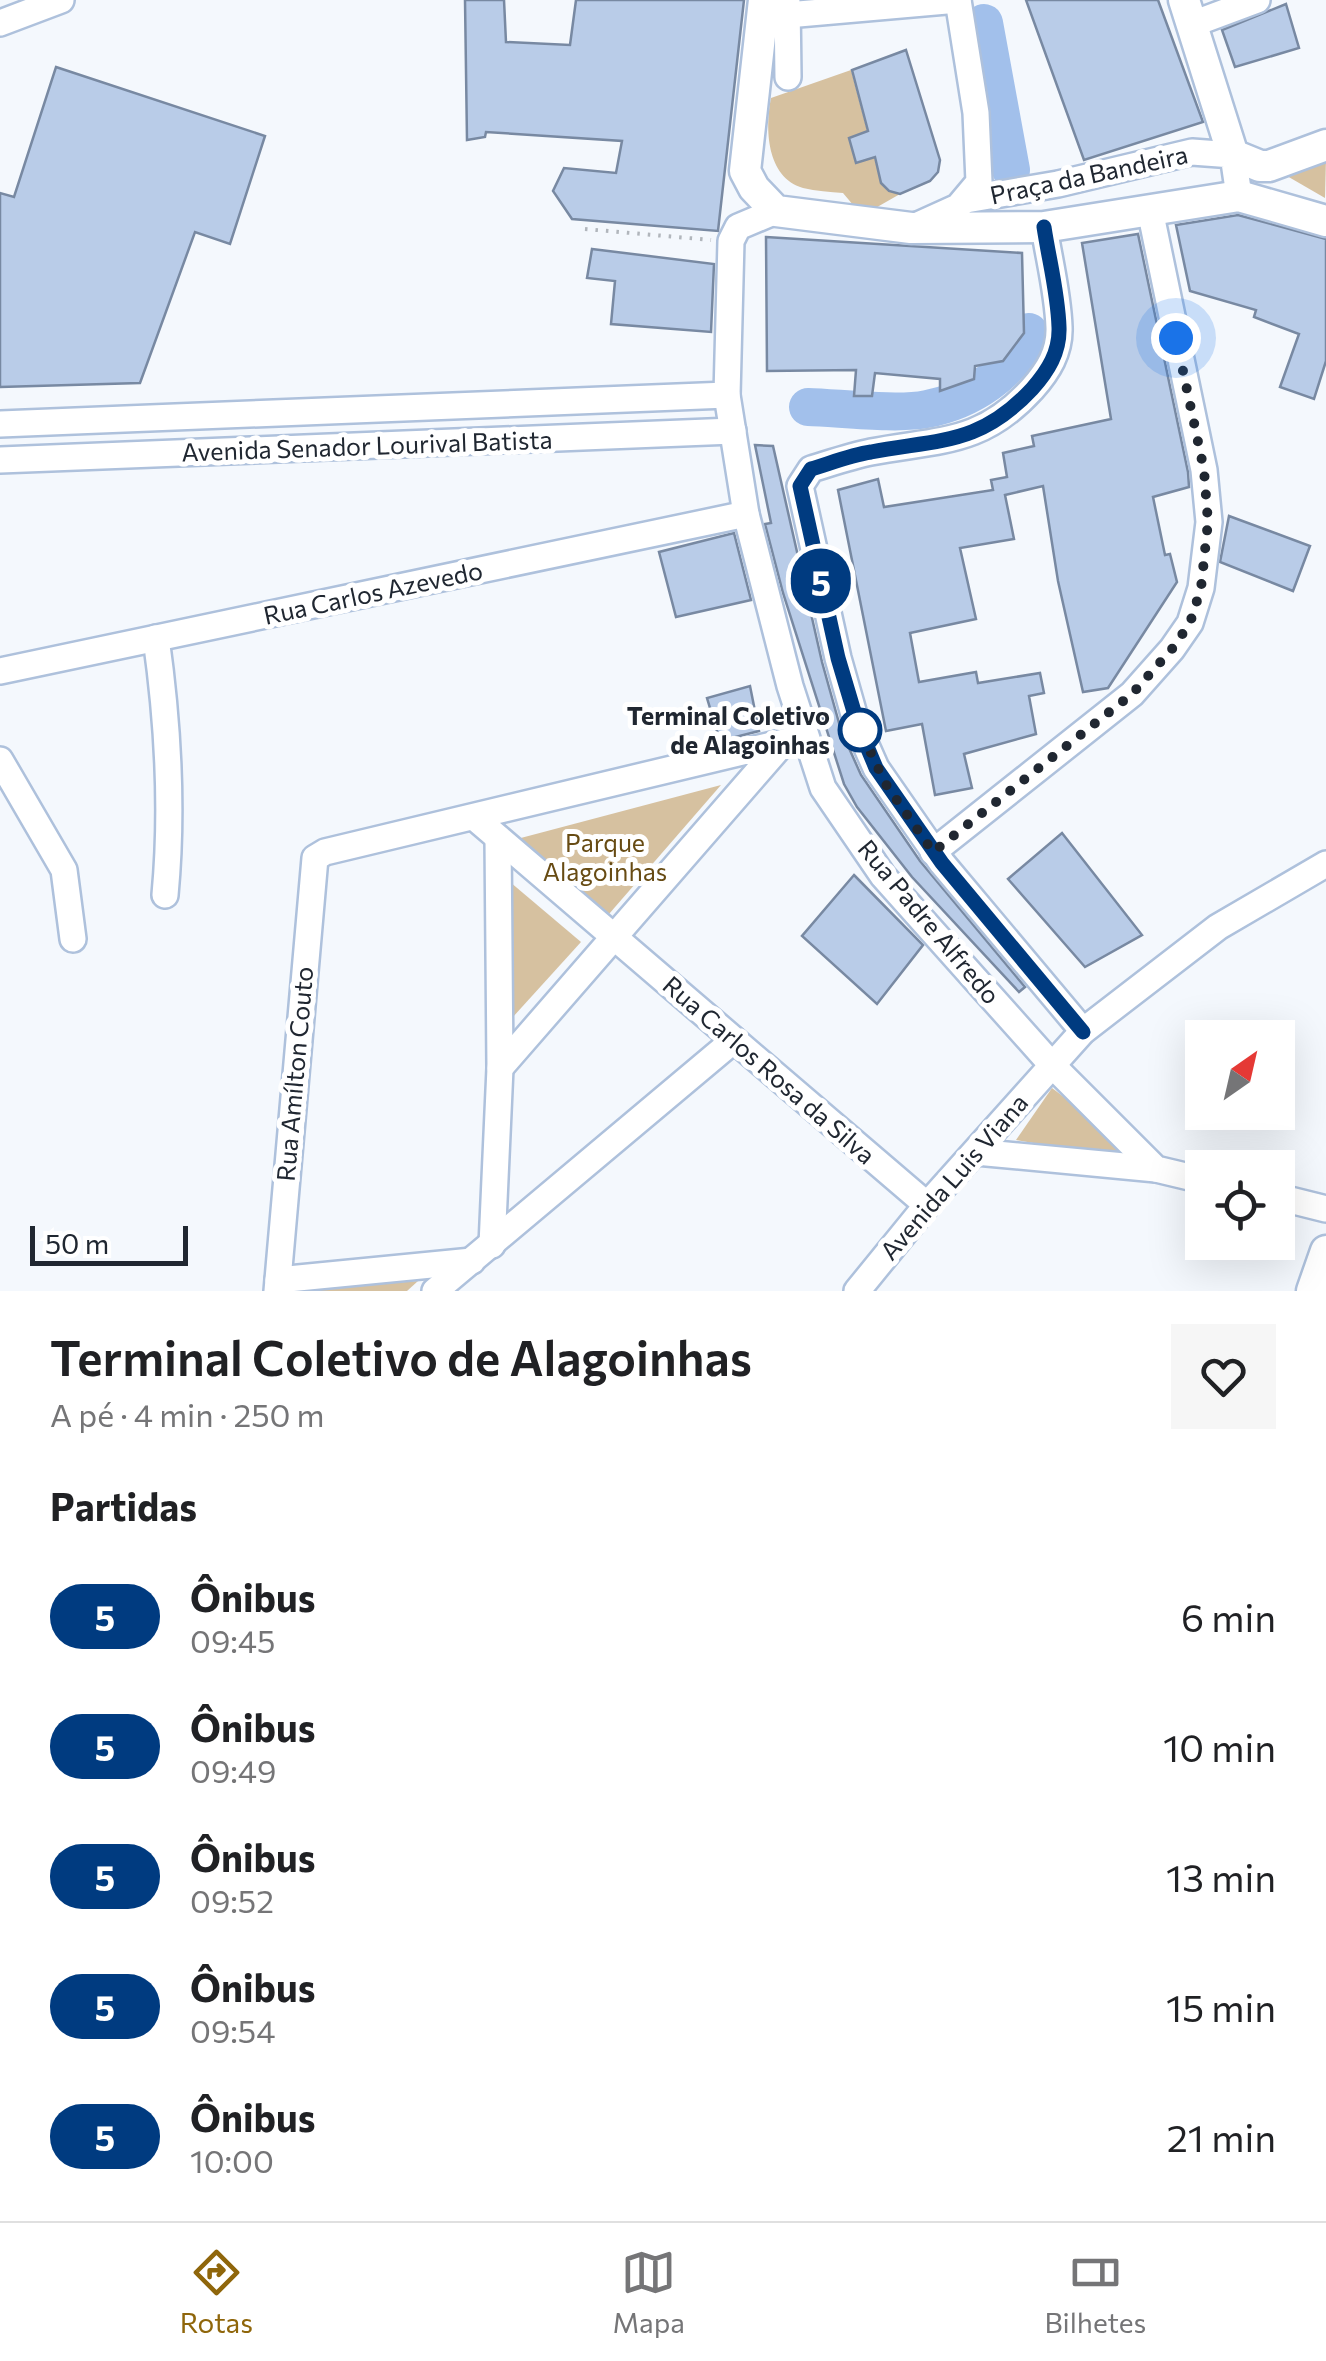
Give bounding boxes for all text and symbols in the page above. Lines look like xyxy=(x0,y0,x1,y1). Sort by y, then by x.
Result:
street label: Praça da Bandeira xyxy=(987,138,1190,210)
your location xyxy=(1151,313,1201,363)
street label: Avenida Senador Lourival Batista xyxy=(181,424,553,466)
line badge: 5 xyxy=(788,548,854,614)
street label: Rua Carlos Azevedo xyxy=(260,554,485,630)
text: 5 xyxy=(811,560,831,603)
place label: Terminal Coletivo de Alagoinhas xyxy=(627,700,830,759)
marker: Terminal Coletivo de Alagoinhas xyxy=(839,709,881,751)
park label: Parque Alagoinhas xyxy=(543,827,667,886)
street label: Rua Padre Alfredo xyxy=(852,833,1007,1009)
street label: Rua Amílton Couto xyxy=(270,965,318,1183)
street label: Rua Carlos Rosa da Silva xyxy=(658,969,882,1169)
north arrow xyxy=(1185,1020,1295,1130)
map controls xyxy=(1185,1020,1295,1260)
street label: Avenida Luis Viana xyxy=(873,1087,1033,1265)
button: locate xyxy=(1185,1150,1295,1260)
scale bar xyxy=(30,1221,188,1266)
text: 50 m xyxy=(45,1226,109,1260)
button: heart xyxy=(1171,1324,1276,1429)
text: Terminal Coletivo de Alagoinhas xyxy=(50,1327,752,1386)
text: A pé · 4 min · 250 m xyxy=(50,1394,325,1434)
text: Partidas xyxy=(50,1482,197,1529)
text: Ônibus xyxy=(190,1573,315,1620)
text: 6 min xyxy=(1181,1593,1276,1640)
text: 5 xyxy=(95,1595,115,1638)
text: 09:45 xyxy=(190,1620,275,1660)
text: Ônibus xyxy=(190,1703,315,1750)
text: 10 min xyxy=(1163,1723,1276,1770)
text: 5 xyxy=(95,1725,115,1768)
text: 09:49 xyxy=(190,1750,276,1790)
text: Ônibus xyxy=(190,1833,315,1880)
text: 13 min xyxy=(1166,1853,1276,1900)
text: 5 xyxy=(95,1855,115,1898)
text: 09:52 xyxy=(190,1880,274,1920)
text: Ônibus xyxy=(190,1963,315,2010)
text: 15 min xyxy=(1166,1983,1276,2030)
text: 5 xyxy=(95,1985,115,2028)
text: 09:54 xyxy=(190,2010,275,2050)
text: Ônibus xyxy=(190,2093,315,2140)
text: 21 min xyxy=(1167,2113,1276,2160)
text: 5 xyxy=(95,2115,115,2158)
text: 10:00 xyxy=(190,2140,274,2180)
tab: Rotas xyxy=(180,2245,253,2339)
tab: Mapa xyxy=(613,2245,685,2339)
tab: Bilhetes xyxy=(1044,2245,1146,2339)

